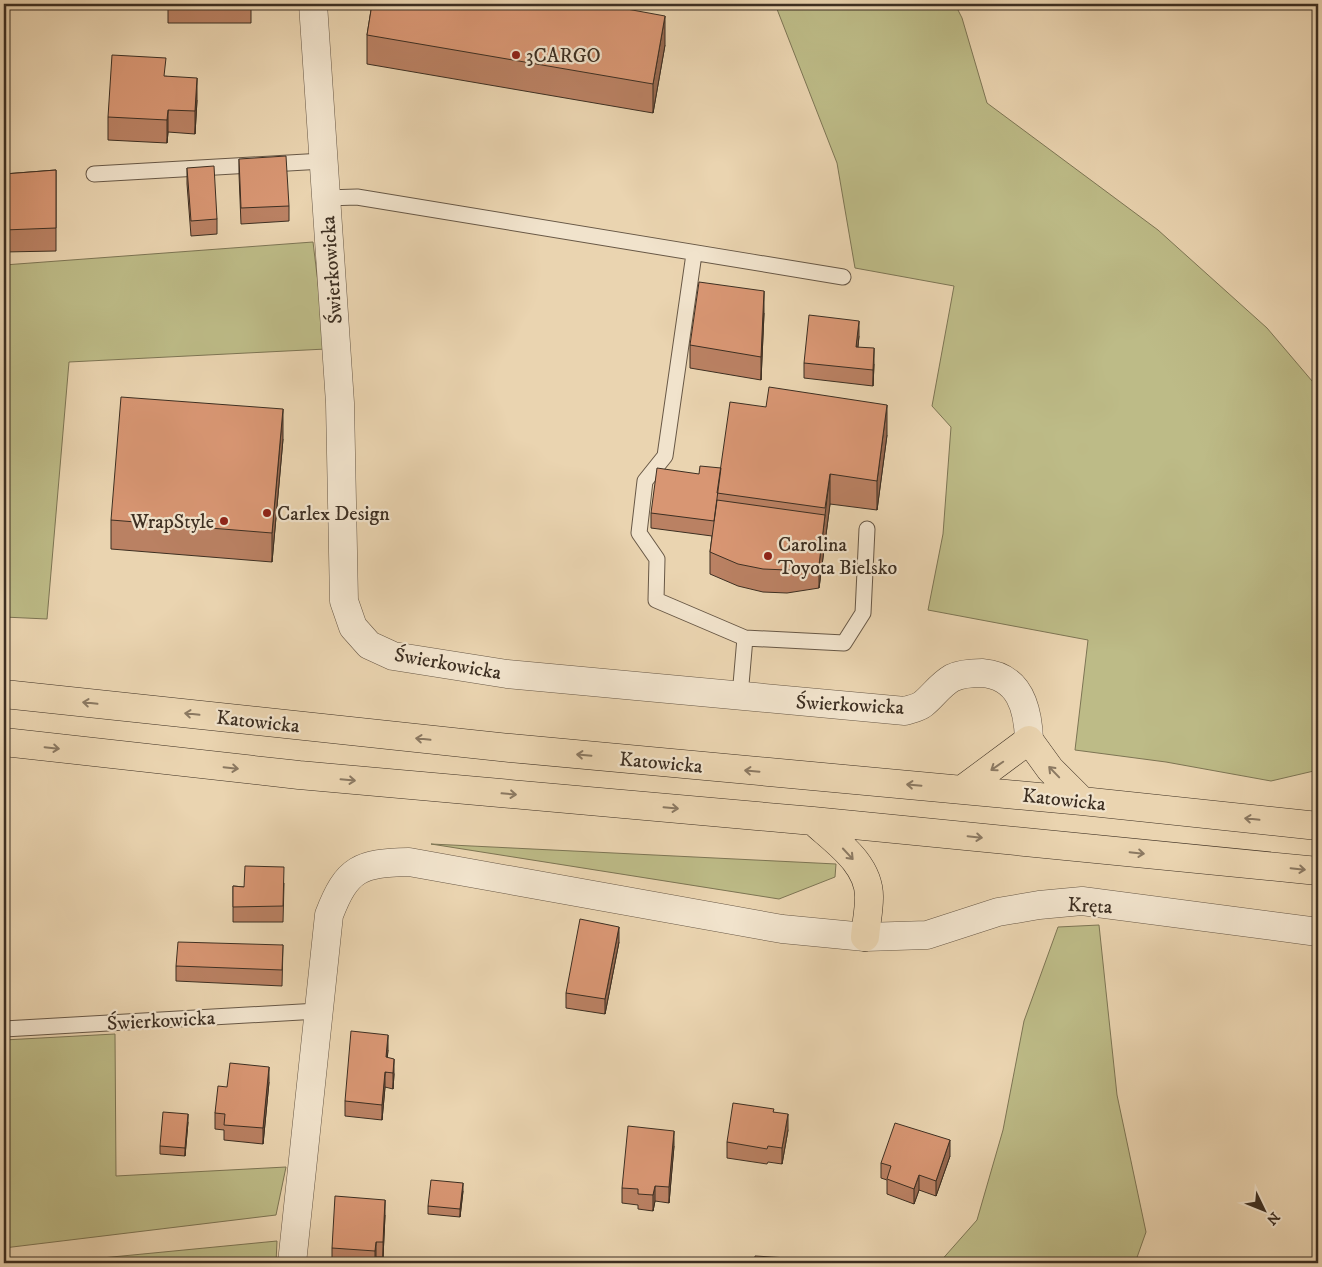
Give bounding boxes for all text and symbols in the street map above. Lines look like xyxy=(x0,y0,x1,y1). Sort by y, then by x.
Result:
place label: 3CARGO xyxy=(526,44,601,69)
marker: 3CARGO xyxy=(510,49,522,61)
street label: Świerkowicka xyxy=(315,215,349,325)
place label: Carlex Design xyxy=(277,502,390,527)
marker: Carlex Design xyxy=(261,507,273,519)
place label: WrapStyle xyxy=(130,510,214,535)
marker: WrapStyle xyxy=(218,515,230,527)
place label: Carolina Toyota Bielsko xyxy=(778,533,897,581)
marker: Carolina Toyota Bielsko xyxy=(762,550,774,562)
street label: Świerkowicka xyxy=(392,642,504,686)
street label: Świerkowicka xyxy=(795,689,905,721)
one-way arrow xyxy=(83,698,99,708)
street label: Katowicka xyxy=(215,706,301,739)
one-way arrow xyxy=(184,709,200,719)
one-way arrow xyxy=(415,734,431,744)
one-way arrow xyxy=(44,743,60,752)
street label: Katowicka xyxy=(618,747,704,780)
one-way arrow xyxy=(577,750,593,760)
one-way arrow xyxy=(990,761,1004,771)
one-way arrow xyxy=(223,763,239,773)
one-way arrow xyxy=(745,766,761,775)
one-way arrow xyxy=(1047,766,1060,778)
one-way arrow xyxy=(339,775,355,784)
one-way arrow xyxy=(907,780,923,790)
street label: Katowicka xyxy=(1021,784,1107,817)
one-way arrow xyxy=(501,789,517,799)
one-way arrow xyxy=(663,803,679,813)
one-way arrow xyxy=(1245,814,1261,824)
one-way arrow xyxy=(967,832,983,842)
one-way arrow xyxy=(842,848,854,861)
one-way arrow xyxy=(1128,848,1144,858)
one-way arrow xyxy=(1290,864,1306,874)
street label: Kręta xyxy=(1067,893,1113,920)
street label: Świerkowicka xyxy=(106,1005,216,1037)
north arrow xyxy=(1240,1184,1290,1234)
text: N xyxy=(1262,1208,1283,1229)

